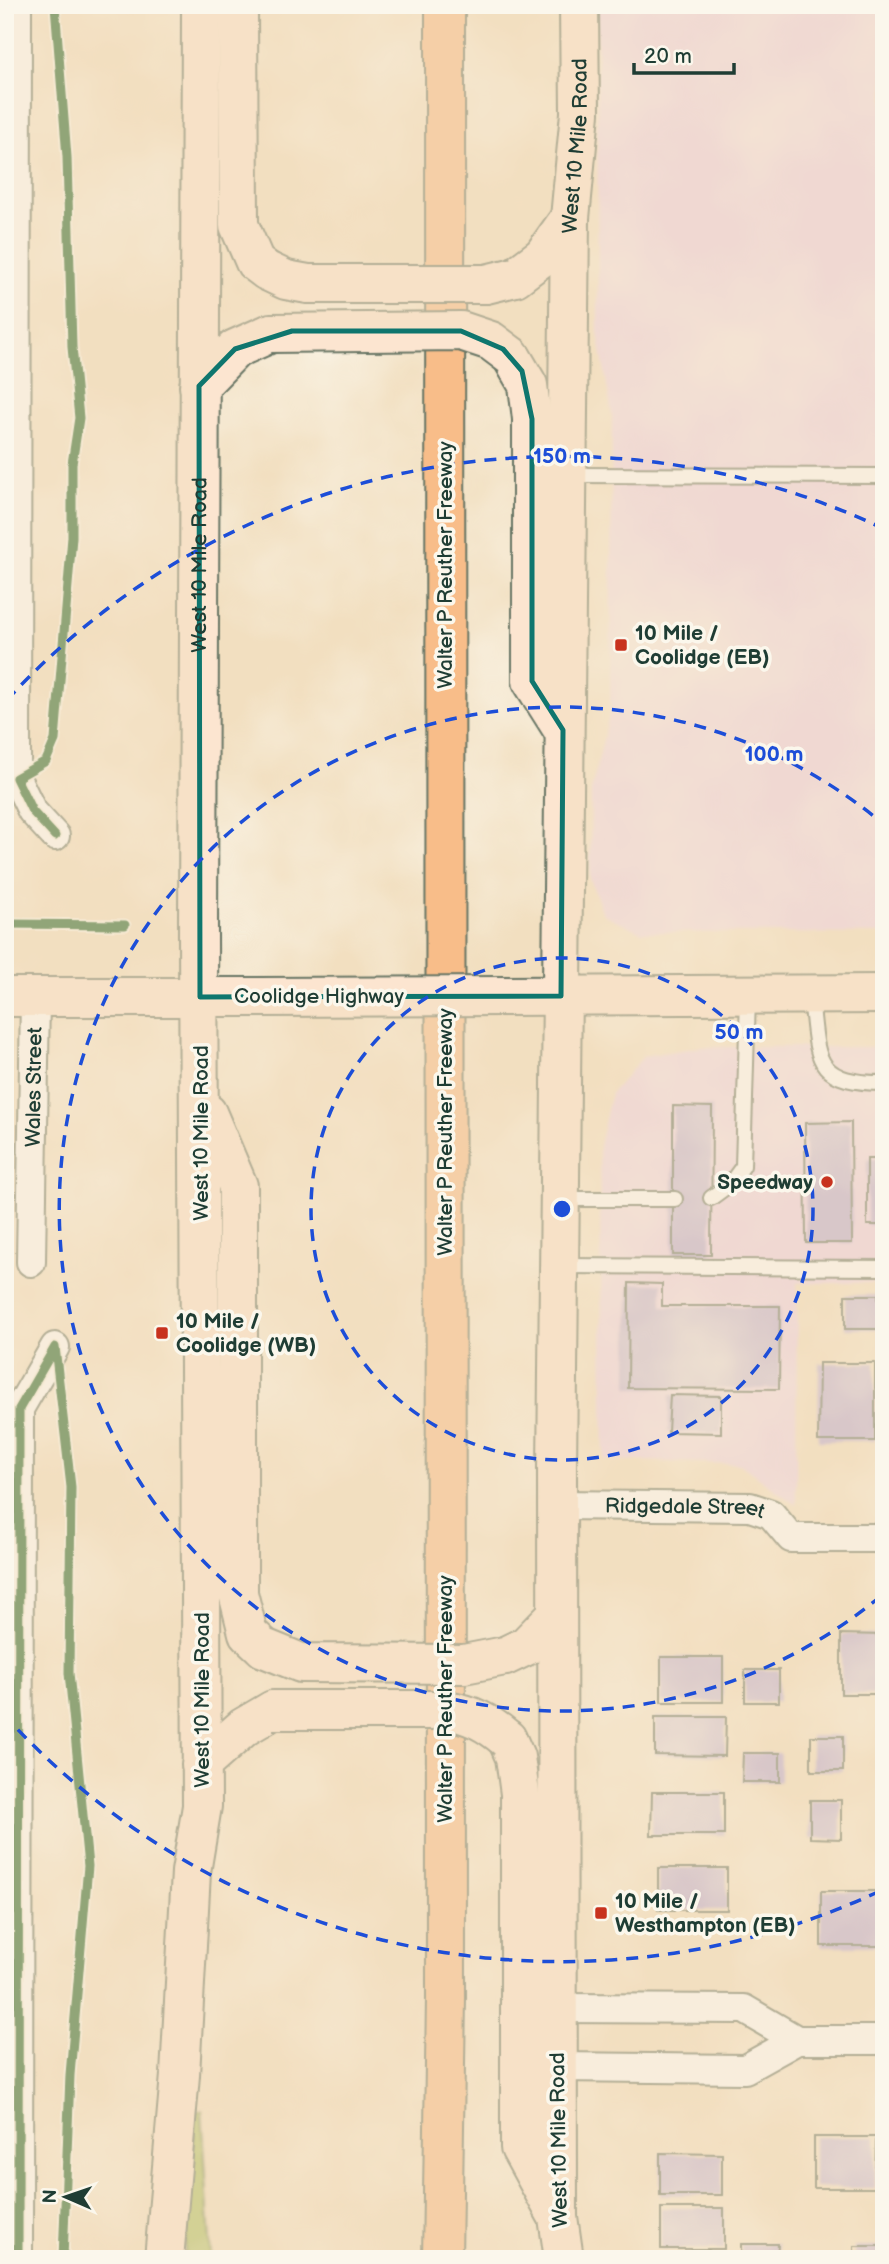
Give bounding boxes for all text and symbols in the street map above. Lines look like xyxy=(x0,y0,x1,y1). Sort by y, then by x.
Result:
scale bar xyxy=(634,32,733,76)
text: 20 m xyxy=(644,44,692,69)
street label: West 10 Mile Road xyxy=(557,58,593,233)
street label: Walter P Reuther Freeway xyxy=(433,441,458,689)
text: 150 m xyxy=(533,444,591,469)
street label: West 10 Mile Road xyxy=(186,477,212,653)
place label: 10 Mile / Coolidge (EB) xyxy=(635,621,769,670)
marker: 10 Mile / Coolidge (EB) xyxy=(613,637,629,653)
text: 100 m xyxy=(745,742,803,767)
street label: Coolidge Highway xyxy=(234,984,404,1009)
street label: Walter P Reuther Freeway xyxy=(433,1008,458,1256)
text: 50 m xyxy=(715,1020,763,1045)
street label: Wales Street xyxy=(20,1026,47,1147)
street label: West 10 Mile Road xyxy=(189,1045,214,1221)
place label: Speedway xyxy=(717,1170,813,1195)
marker: Speedway xyxy=(819,1174,835,1190)
centre of rings xyxy=(550,1197,574,1221)
place label: 10 Mile / Coolidge (WB) xyxy=(176,1309,316,1358)
marker: 10 Mile / Coolidge (WB) xyxy=(154,1325,170,1341)
street label: Ridgedale Street xyxy=(605,1493,769,1524)
street label: Walter P Reuther Freeway xyxy=(433,1575,458,1823)
street label: West 10 Mile Road xyxy=(190,1612,215,1788)
place label: 10 Mile / Westhampton (EB) xyxy=(615,1889,796,1938)
marker: 10 Mile / Westhampton (EB) xyxy=(593,1905,609,1921)
street label: West 10 Mile Road xyxy=(545,2052,573,2228)
north arrow xyxy=(32,2162,102,2232)
text: N xyxy=(39,2189,62,2204)

